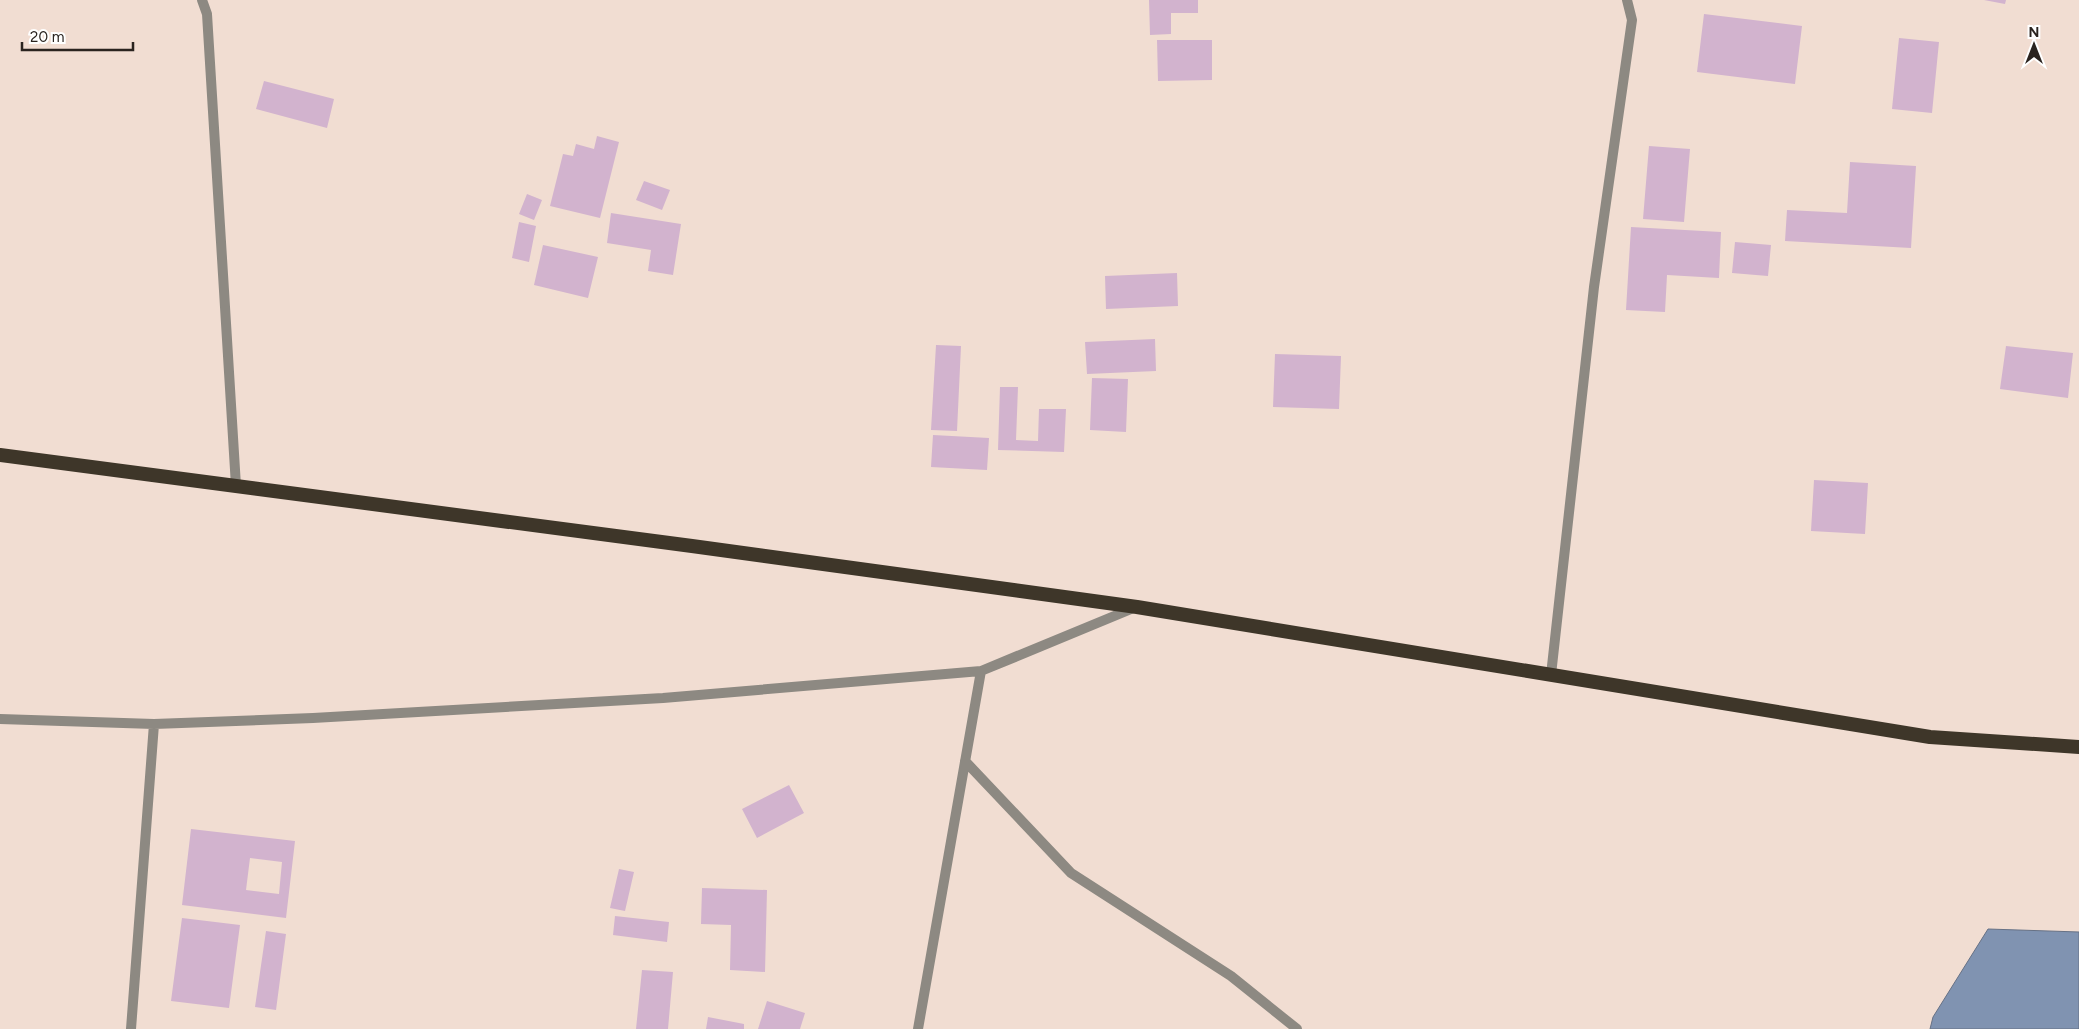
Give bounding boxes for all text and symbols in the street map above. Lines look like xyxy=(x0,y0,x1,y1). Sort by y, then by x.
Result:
scale bar xyxy=(22,20,134,52)
north arrow xyxy=(2009,20,2059,70)
text: N xyxy=(2029,24,2039,41)
text: 20 m xyxy=(30,28,64,46)

